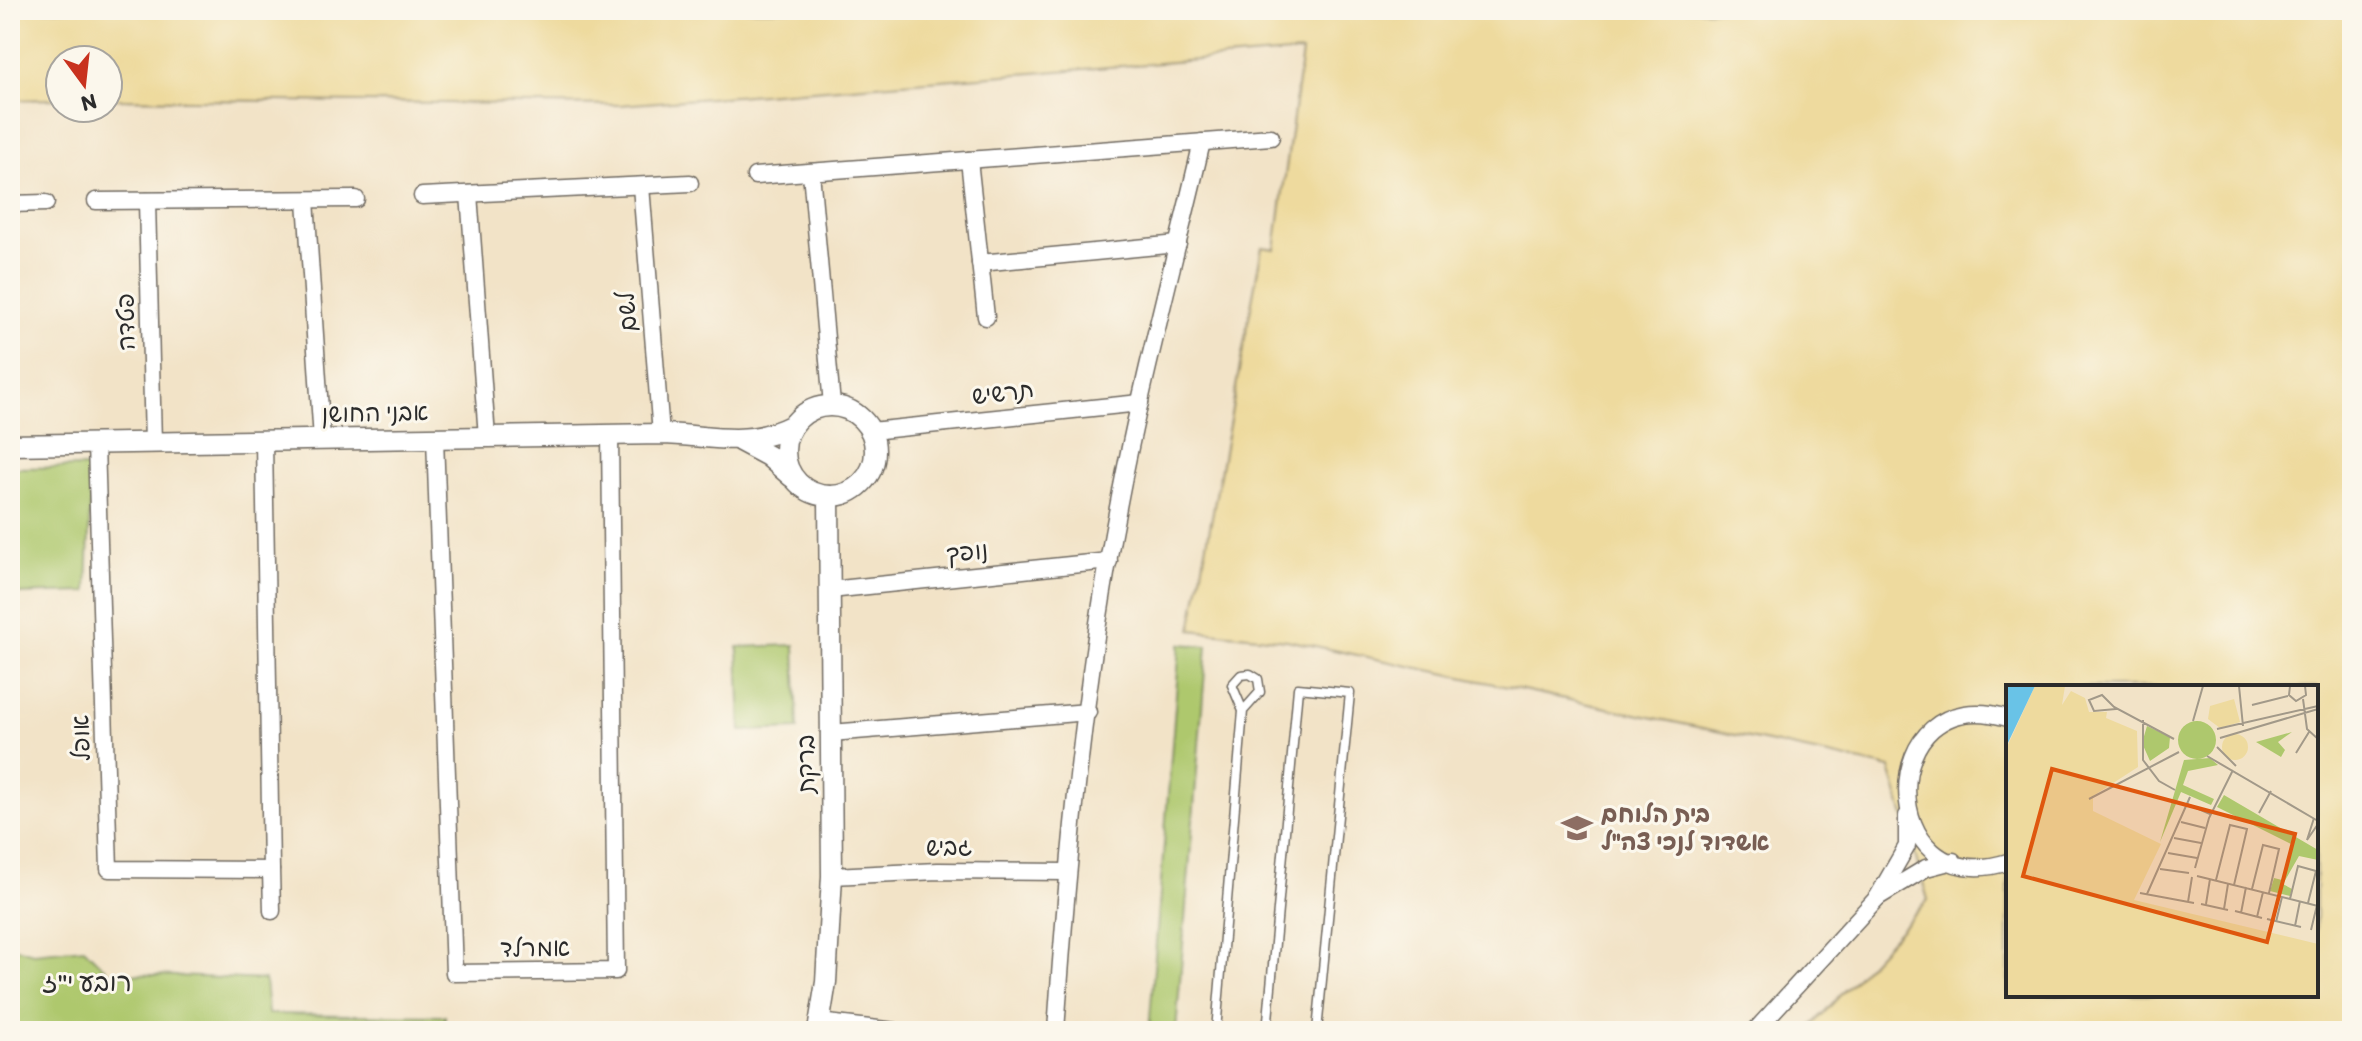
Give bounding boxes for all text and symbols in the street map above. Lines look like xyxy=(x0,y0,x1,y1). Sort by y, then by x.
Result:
north arrow xyxy=(44,44,124,124)
text: N xyxy=(78,88,100,118)
street label: לשם xyxy=(610,289,643,333)
street label: פטדה xyxy=(111,293,140,351)
street label: תרשיש xyxy=(970,375,1036,410)
street label: אבני החושן xyxy=(321,397,429,428)
street label: נופך xyxy=(945,535,989,568)
inset map xyxy=(2006,685,2318,997)
street label: אופל xyxy=(65,714,96,762)
street label: ברקת xyxy=(790,734,821,796)
place label: בית הלוחם אשדוד לנכי צה"ל xyxy=(1601,799,1770,856)
school or university icon: בית הלוחם אשדוד לנכי צה"ל xyxy=(1560,811,1594,845)
street label: גביש xyxy=(925,832,972,861)
street label: אמרלד xyxy=(500,932,570,963)
district label: רובע י"ז xyxy=(42,966,132,998)

